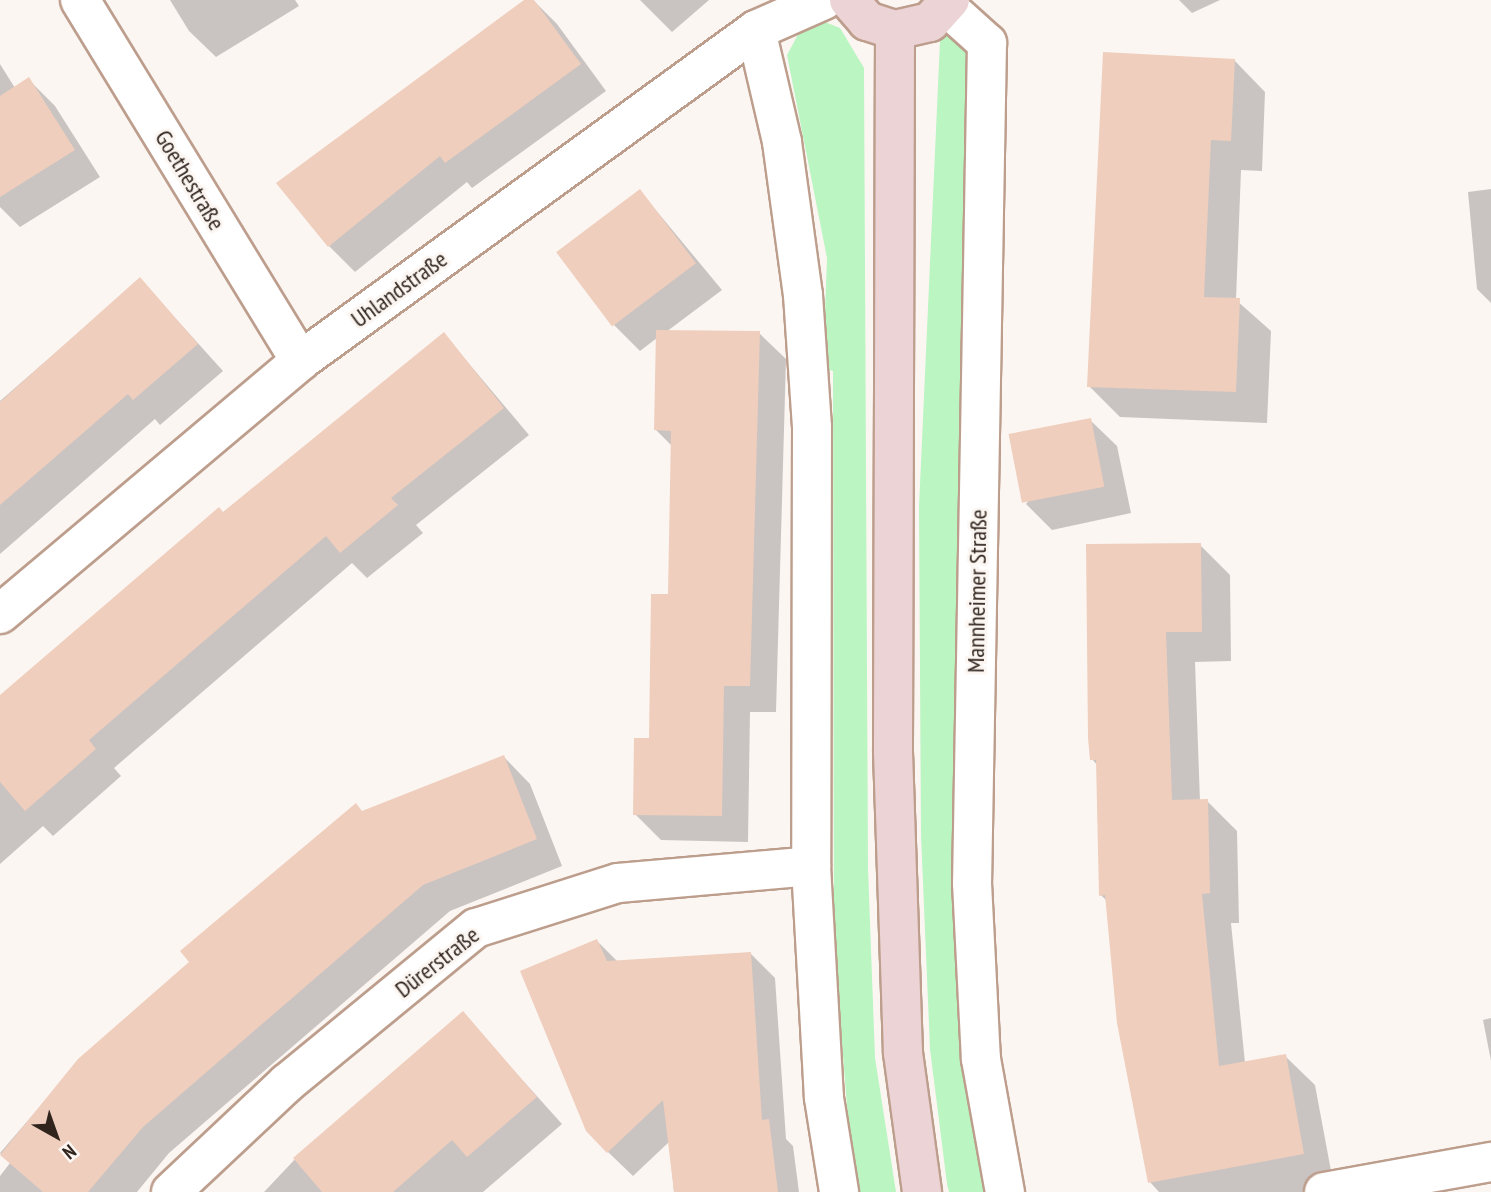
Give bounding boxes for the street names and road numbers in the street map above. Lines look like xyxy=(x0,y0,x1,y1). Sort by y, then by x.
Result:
street label: Goethestraße xyxy=(149,125,231,235)
street label: Uhlandstraße xyxy=(345,245,453,333)
street label: Mannheimer Straße xyxy=(961,509,993,673)
street label: Dürerstraße xyxy=(389,920,485,1004)

